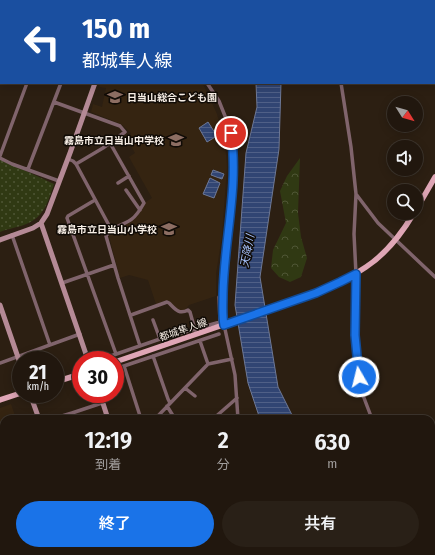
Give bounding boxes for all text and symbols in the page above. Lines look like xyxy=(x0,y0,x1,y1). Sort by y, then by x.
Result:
text: 150 m xyxy=(82,12,150,45)
icon: left xyxy=(16,16,68,68)
text: 都城隼人線 xyxy=(82,50,172,72)
school or university icon: 日当山総合こども園 xyxy=(106,88,124,106)
place label: 日当山総合こども園 xyxy=(127,92,217,104)
north arrow xyxy=(387,96,423,132)
map controls xyxy=(387,96,423,220)
pin xyxy=(214,116,248,150)
icon: arrive xyxy=(220,122,242,144)
school or university icon: 霧島市立日当山中学校 xyxy=(167,131,185,149)
place label: 霧島市立日当山中学校 xyxy=(64,135,164,147)
button: sound xyxy=(387,140,423,176)
button: search xyxy=(387,184,423,220)
school or university icon: 霧島市立日当山小学校 xyxy=(160,220,178,238)
place label: 霧島市立日当山小学校 xyxy=(57,224,157,236)
water label: 天降川 xyxy=(238,233,257,269)
street label: 都城隼人線 xyxy=(158,316,209,344)
speed limit sign: 30 xyxy=(72,351,124,403)
position arrow xyxy=(338,356,380,398)
text: 21 xyxy=(29,360,47,384)
text: km/h xyxy=(27,381,49,393)
text: 12:19 xyxy=(84,426,132,454)
text: 2 xyxy=(218,426,229,454)
text: 630 xyxy=(314,428,351,456)
text: m xyxy=(327,456,337,471)
text: 到着 xyxy=(95,457,121,472)
text: 分 xyxy=(217,457,230,472)
button: 終了 xyxy=(16,501,214,547)
button: 共有 xyxy=(222,501,419,547)

